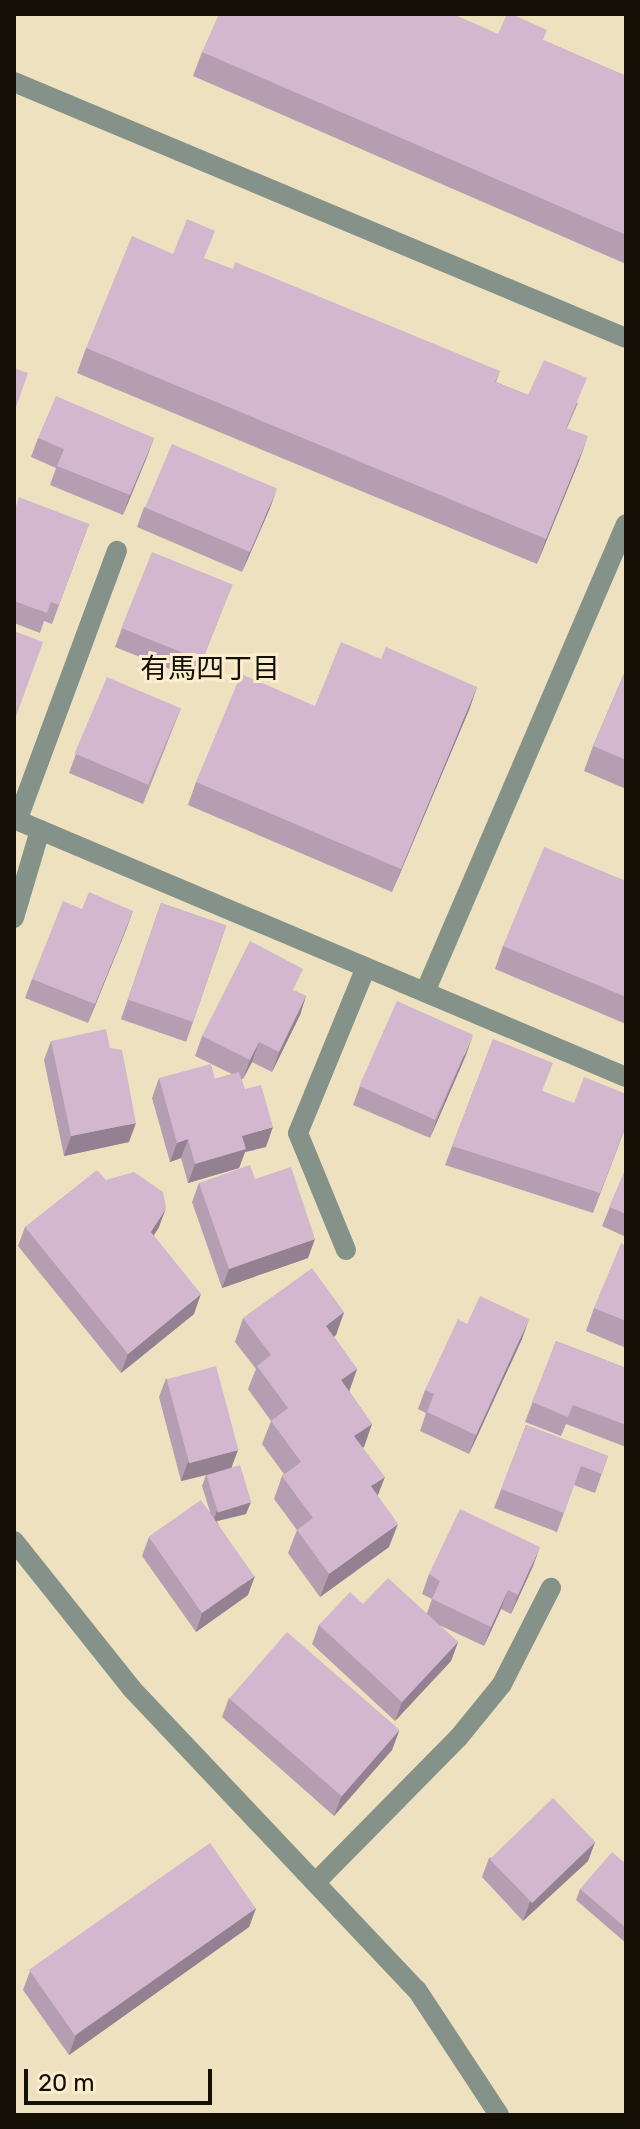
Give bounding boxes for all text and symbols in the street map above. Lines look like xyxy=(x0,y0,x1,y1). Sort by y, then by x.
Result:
district label: 有馬四丁目 xyxy=(140,652,280,686)
scale bar xyxy=(28,2053,216,2103)
text: 20 m xyxy=(38,2069,95,2097)

